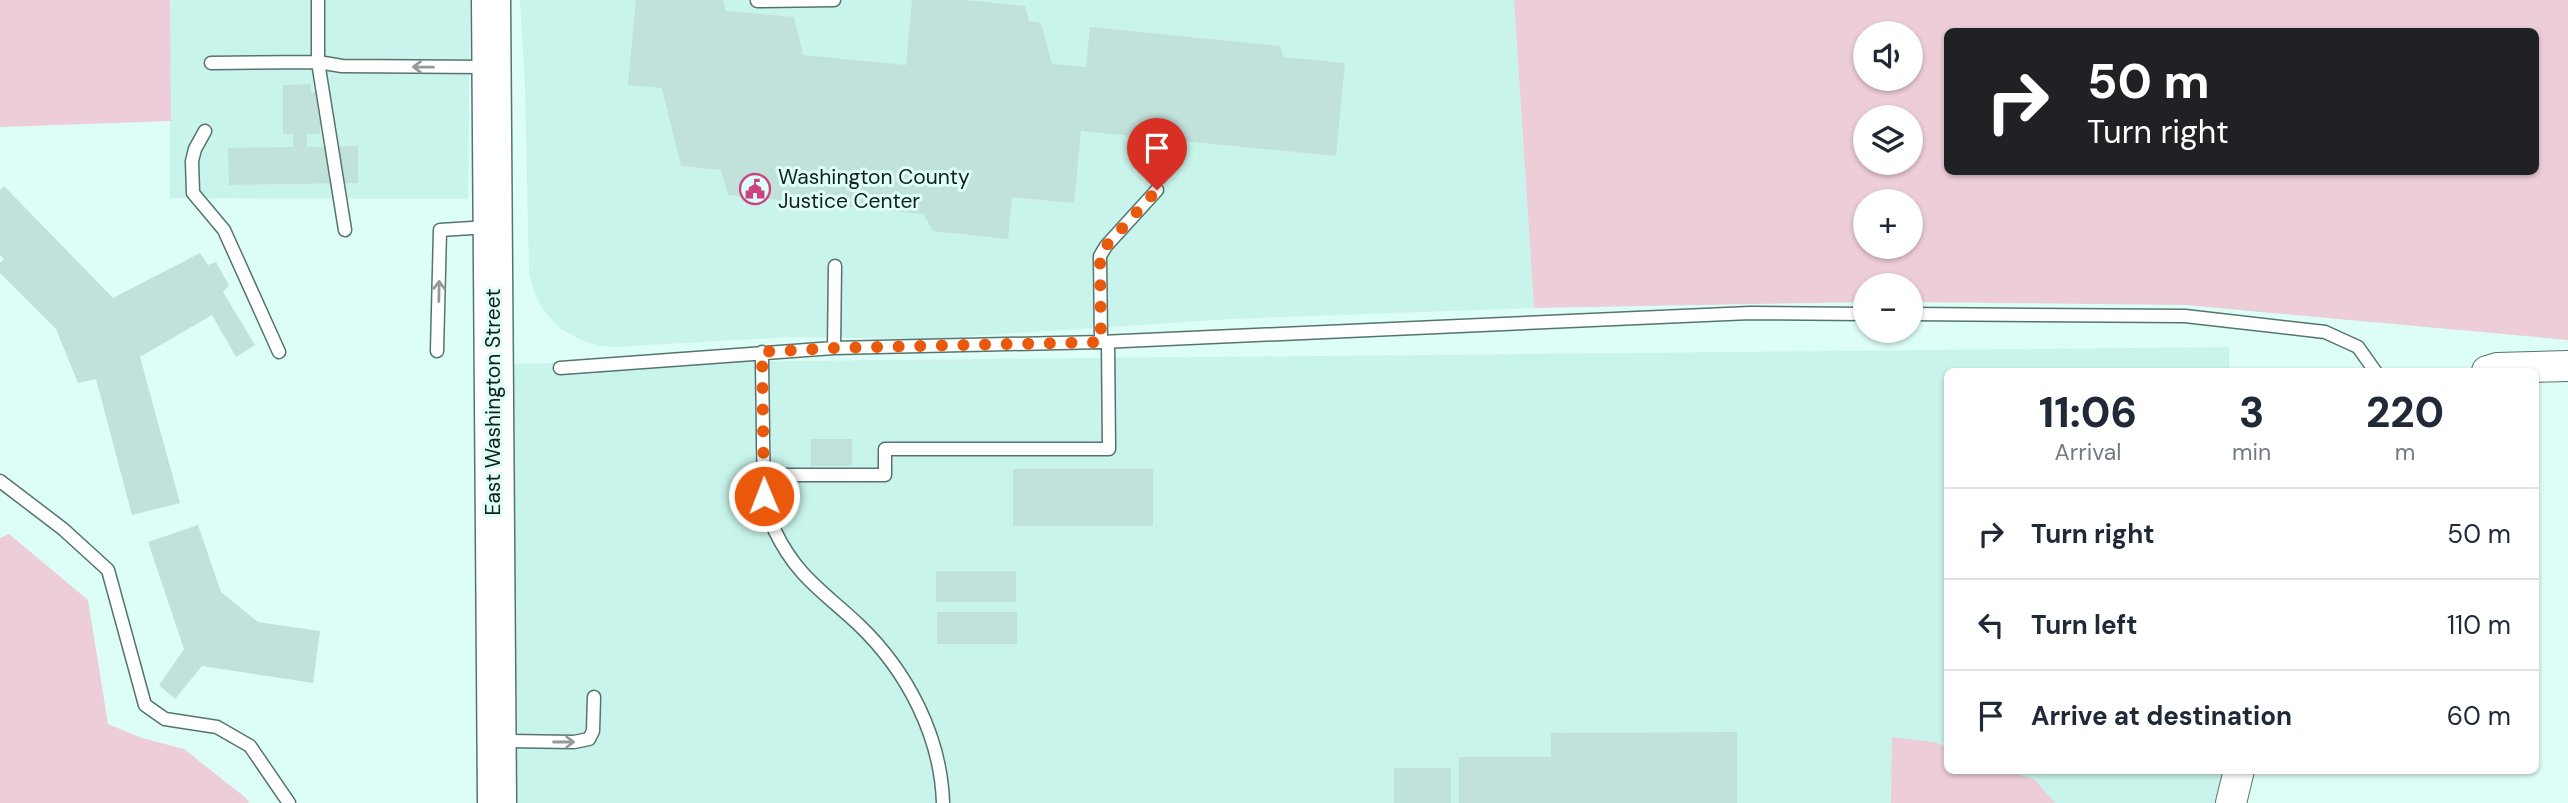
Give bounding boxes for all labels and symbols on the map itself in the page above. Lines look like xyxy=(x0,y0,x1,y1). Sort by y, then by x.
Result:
one-way arrow xyxy=(411,60,434,74)
pin xyxy=(1127,118,1187,190)
place label: Washington County Justice Center xyxy=(778,163,970,215)
public building icon: Washington County Justice Center xyxy=(738,172,772,206)
one-way arrow xyxy=(432,279,445,302)
street label: East Washington Street xyxy=(479,289,507,515)
position arrow xyxy=(727,459,801,533)
one-way arrow xyxy=(553,735,576,749)

